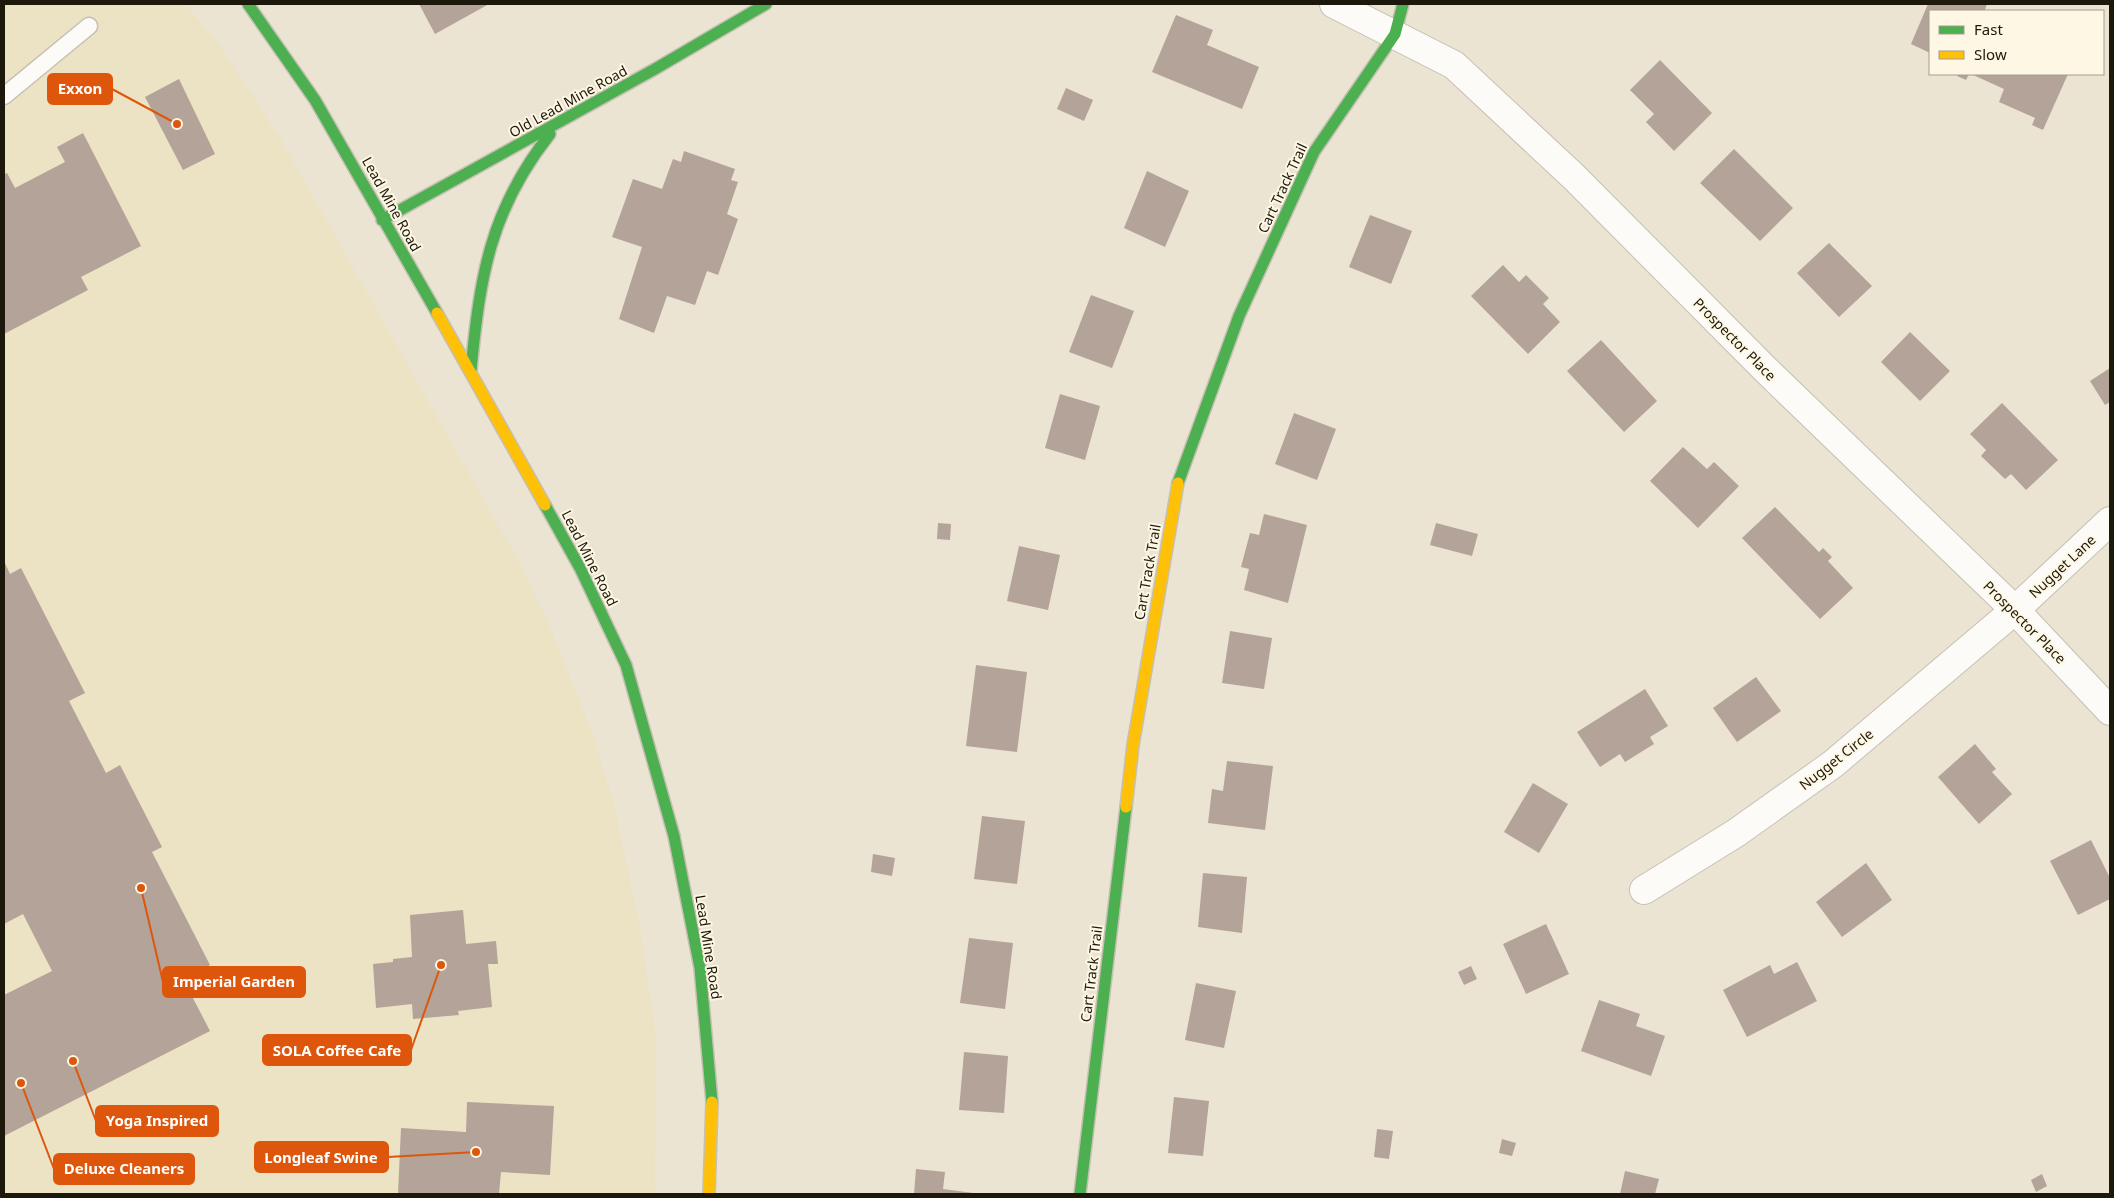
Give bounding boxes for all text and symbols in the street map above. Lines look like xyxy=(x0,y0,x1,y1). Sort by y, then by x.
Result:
legend xyxy=(1929,10,2104,75)
text: Fast xyxy=(1974,19,2003,39)
text: Slow xyxy=(1974,44,2007,64)
street label: Old Lead Mine Road xyxy=(506,61,630,141)
callout: Exxon xyxy=(48,74,112,104)
text: Exxon xyxy=(58,78,102,98)
street label: Cart Track Trail xyxy=(1253,140,1311,236)
street label: Lead Mine Road xyxy=(358,153,426,255)
street label: Prospector Place xyxy=(1689,293,1781,385)
street label: Lead Mine Road xyxy=(558,507,622,609)
street label: Cart Track Trail xyxy=(1129,523,1165,621)
street label: Nugget Lane xyxy=(2024,530,2100,602)
street label: Prospector Place xyxy=(1979,576,2071,668)
street label: Nugget Circle xyxy=(1795,724,1877,794)
street label: Lead Mine Road xyxy=(691,893,727,1001)
street label: Cart Track Trail xyxy=(1076,925,1106,1023)
callout: Imperial Garden xyxy=(163,967,305,997)
text: Imperial Garden xyxy=(173,971,295,991)
callout: SOLA Coffee Cafe xyxy=(263,1035,411,1065)
text: SOLA Coffee Cafe xyxy=(273,1040,401,1060)
callout: Yoga Inspired xyxy=(96,1106,218,1136)
text: Yoga Inspired xyxy=(106,1110,208,1130)
callout: Longleaf Swine xyxy=(255,1142,388,1172)
text: Longleaf Swine xyxy=(264,1147,378,1167)
callout: Deluxe Cleaners xyxy=(54,1154,194,1184)
text: Deluxe Cleaners xyxy=(64,1158,184,1178)

